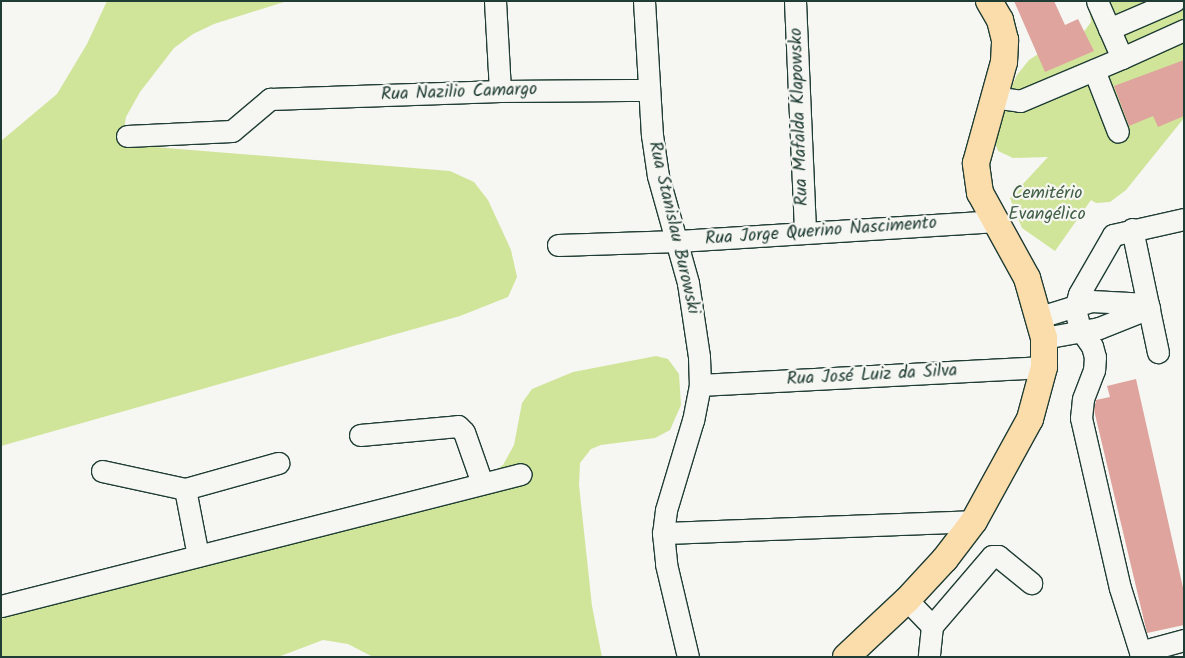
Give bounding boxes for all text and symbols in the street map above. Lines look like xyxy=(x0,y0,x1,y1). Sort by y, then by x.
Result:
street label: Rua Mafalda Klapowsko xyxy=(786,27,814,207)
street label: Rua Nazilio Camargo xyxy=(380,79,538,107)
street label: Rua Stanislau Burowski xyxy=(643,139,703,317)
park label: Cemitério Evangélico xyxy=(1008,184,1086,226)
street label: Rua Jorge Querino Nascimento xyxy=(704,213,938,251)
street label: Rua José Luiz da Silva xyxy=(786,361,958,391)

